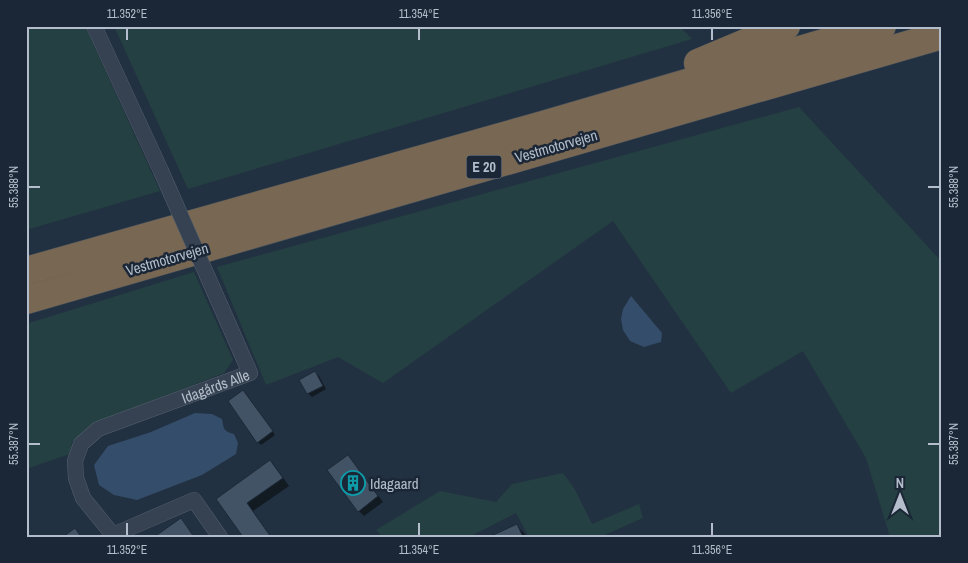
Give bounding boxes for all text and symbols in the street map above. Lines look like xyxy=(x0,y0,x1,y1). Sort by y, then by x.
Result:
text: 11.352°E xyxy=(107,6,147,22)
text: 11.354°E xyxy=(399,6,439,22)
text: 11.356°E xyxy=(692,6,732,22)
street label: Vestmotorvejen xyxy=(512,124,600,168)
road number: E 20 xyxy=(466,156,502,178)
text: 55.388°N xyxy=(6,166,22,208)
text: 55.388°N xyxy=(946,166,962,208)
street label: Vestmotorvejen xyxy=(123,237,211,281)
street label: Idagårds Alle xyxy=(178,364,252,408)
text: 55.387°N xyxy=(6,423,22,465)
text: 55.387°N xyxy=(946,423,962,465)
building icon: Idagaard xyxy=(340,470,366,496)
north arrow xyxy=(876,470,926,520)
place label: Idagaard xyxy=(370,473,419,494)
text: N xyxy=(896,474,904,492)
text: 11.352°E xyxy=(107,542,147,558)
text: 11.354°E xyxy=(399,542,439,558)
text: 11.356°E xyxy=(692,542,732,558)

